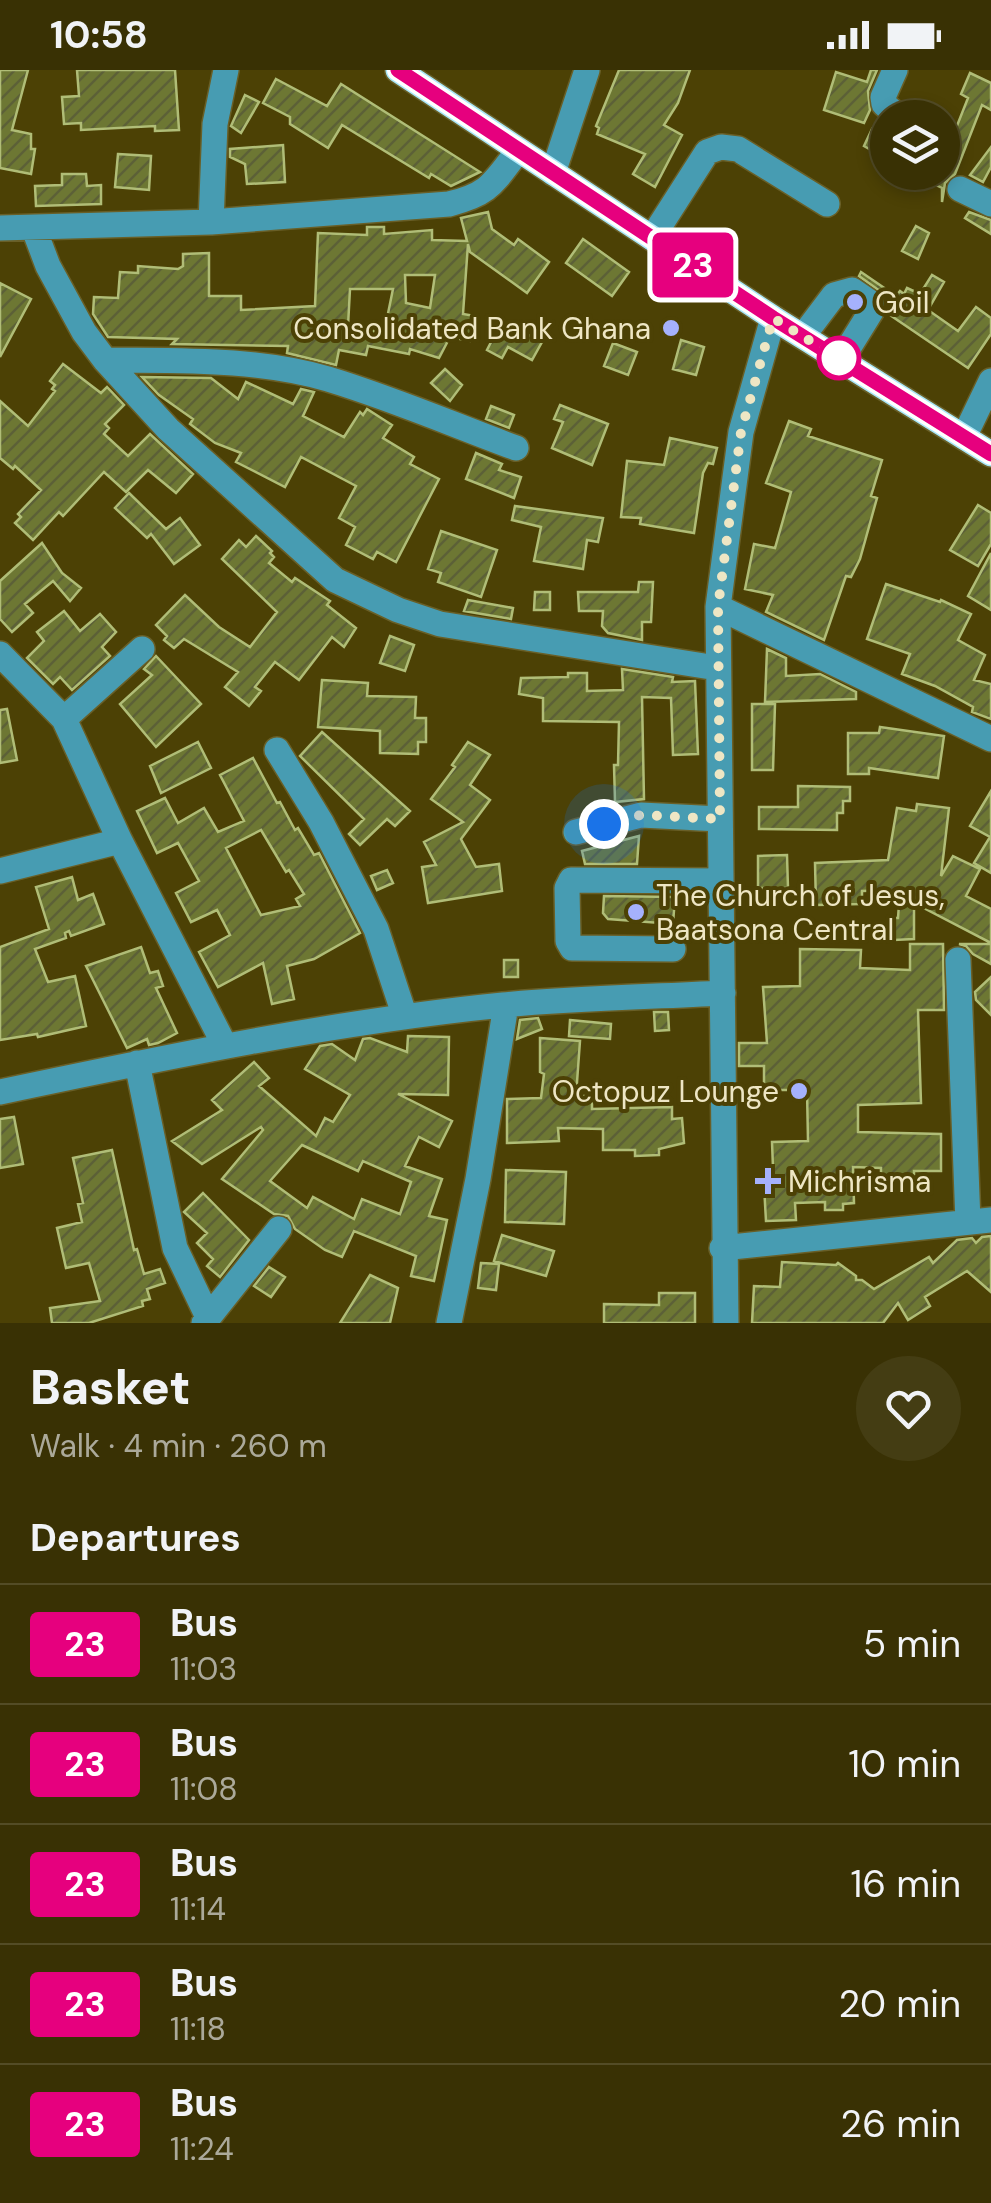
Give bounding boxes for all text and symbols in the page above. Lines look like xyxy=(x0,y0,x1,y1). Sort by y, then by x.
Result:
text: 10:58 xyxy=(50,10,148,60)
map controls xyxy=(870,100,960,190)
button: layers xyxy=(870,100,960,190)
line badge: 23 xyxy=(648,232,738,298)
text: 23 xyxy=(672,242,714,288)
place label: Goil xyxy=(875,283,929,322)
marker: Goil xyxy=(844,291,866,313)
place label: Consolidated Bank Ghana xyxy=(293,309,651,348)
marker: Consolidated Bank Ghana xyxy=(660,317,682,339)
unlabelled marker xyxy=(818,337,860,379)
your location xyxy=(579,799,629,849)
place label: The Church of Jesus, Baatsona Central xyxy=(656,876,945,949)
marker: The Church of Jesus, Baatsona Central xyxy=(625,901,647,923)
place label: Octopuz Lounge xyxy=(552,1072,779,1111)
marker: Octopuz Lounge xyxy=(788,1080,810,1102)
place label: Michrisma xyxy=(788,1162,931,1201)
marker: Michrisma xyxy=(757,1170,779,1192)
text: Basket xyxy=(30,1356,191,1419)
button: heart xyxy=(856,1356,961,1461)
text: Walk · 4 min · 260 m xyxy=(30,1425,327,1467)
text: Departures xyxy=(30,1513,241,1563)
text: Bus xyxy=(170,1598,238,1648)
text: 5 min xyxy=(863,1619,961,1669)
text: 23 xyxy=(64,1621,106,1667)
text: 11:03 xyxy=(170,1648,237,1690)
text: Bus xyxy=(170,1718,238,1768)
text: 10 min xyxy=(848,1739,961,1789)
text: 23 xyxy=(64,1741,106,1787)
text: 11:08 xyxy=(170,1768,238,1810)
text: Bus xyxy=(170,1838,238,1888)
text: 16 min xyxy=(850,1859,961,1909)
text: 23 xyxy=(64,1861,106,1907)
text: 11:14 xyxy=(170,1888,226,1930)
text: Bus xyxy=(170,1958,238,2008)
text: 20 min xyxy=(839,1979,961,2029)
text: 23 xyxy=(64,1981,106,2027)
text: 11:18 xyxy=(170,2008,226,2050)
text: Bus xyxy=(170,2078,238,2128)
text: 26 min xyxy=(840,2099,961,2149)
text: 23 xyxy=(64,2101,106,2147)
text: 11:24 xyxy=(170,2128,234,2170)

